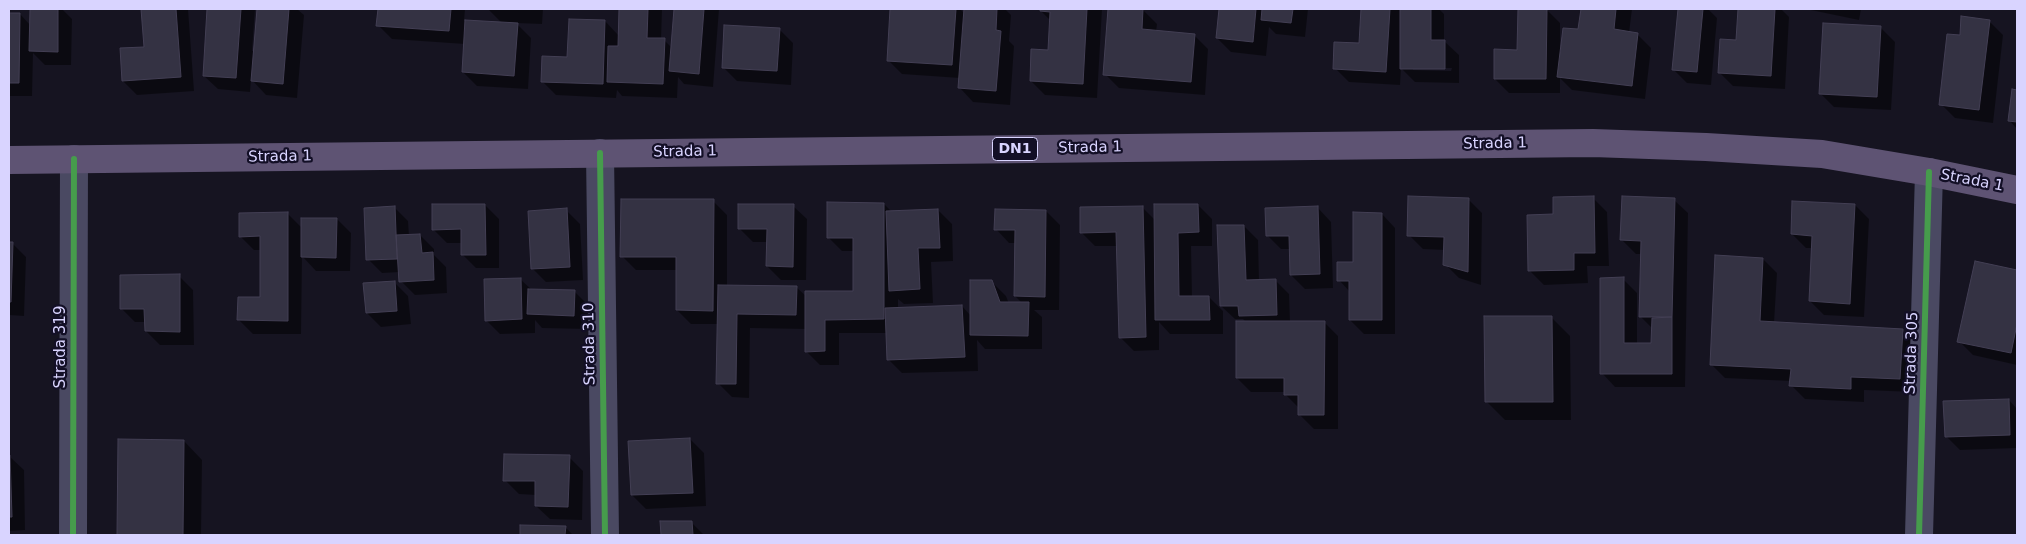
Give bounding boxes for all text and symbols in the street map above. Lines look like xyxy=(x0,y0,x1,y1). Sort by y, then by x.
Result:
street label: Strada 1 xyxy=(1463,134,1527,154)
road number: DN1 xyxy=(992,138,1038,160)
street label: Strada 1 xyxy=(1058,138,1122,158)
street label: Strada 1 xyxy=(653,142,717,162)
street label: Strada 1 xyxy=(248,147,312,167)
street label: Strada 1 xyxy=(1939,166,2005,196)
street label: Strada 310 xyxy=(580,302,600,386)
street label: Strada 319 xyxy=(52,306,70,388)
street label: Strada 305 xyxy=(1902,311,1922,395)

